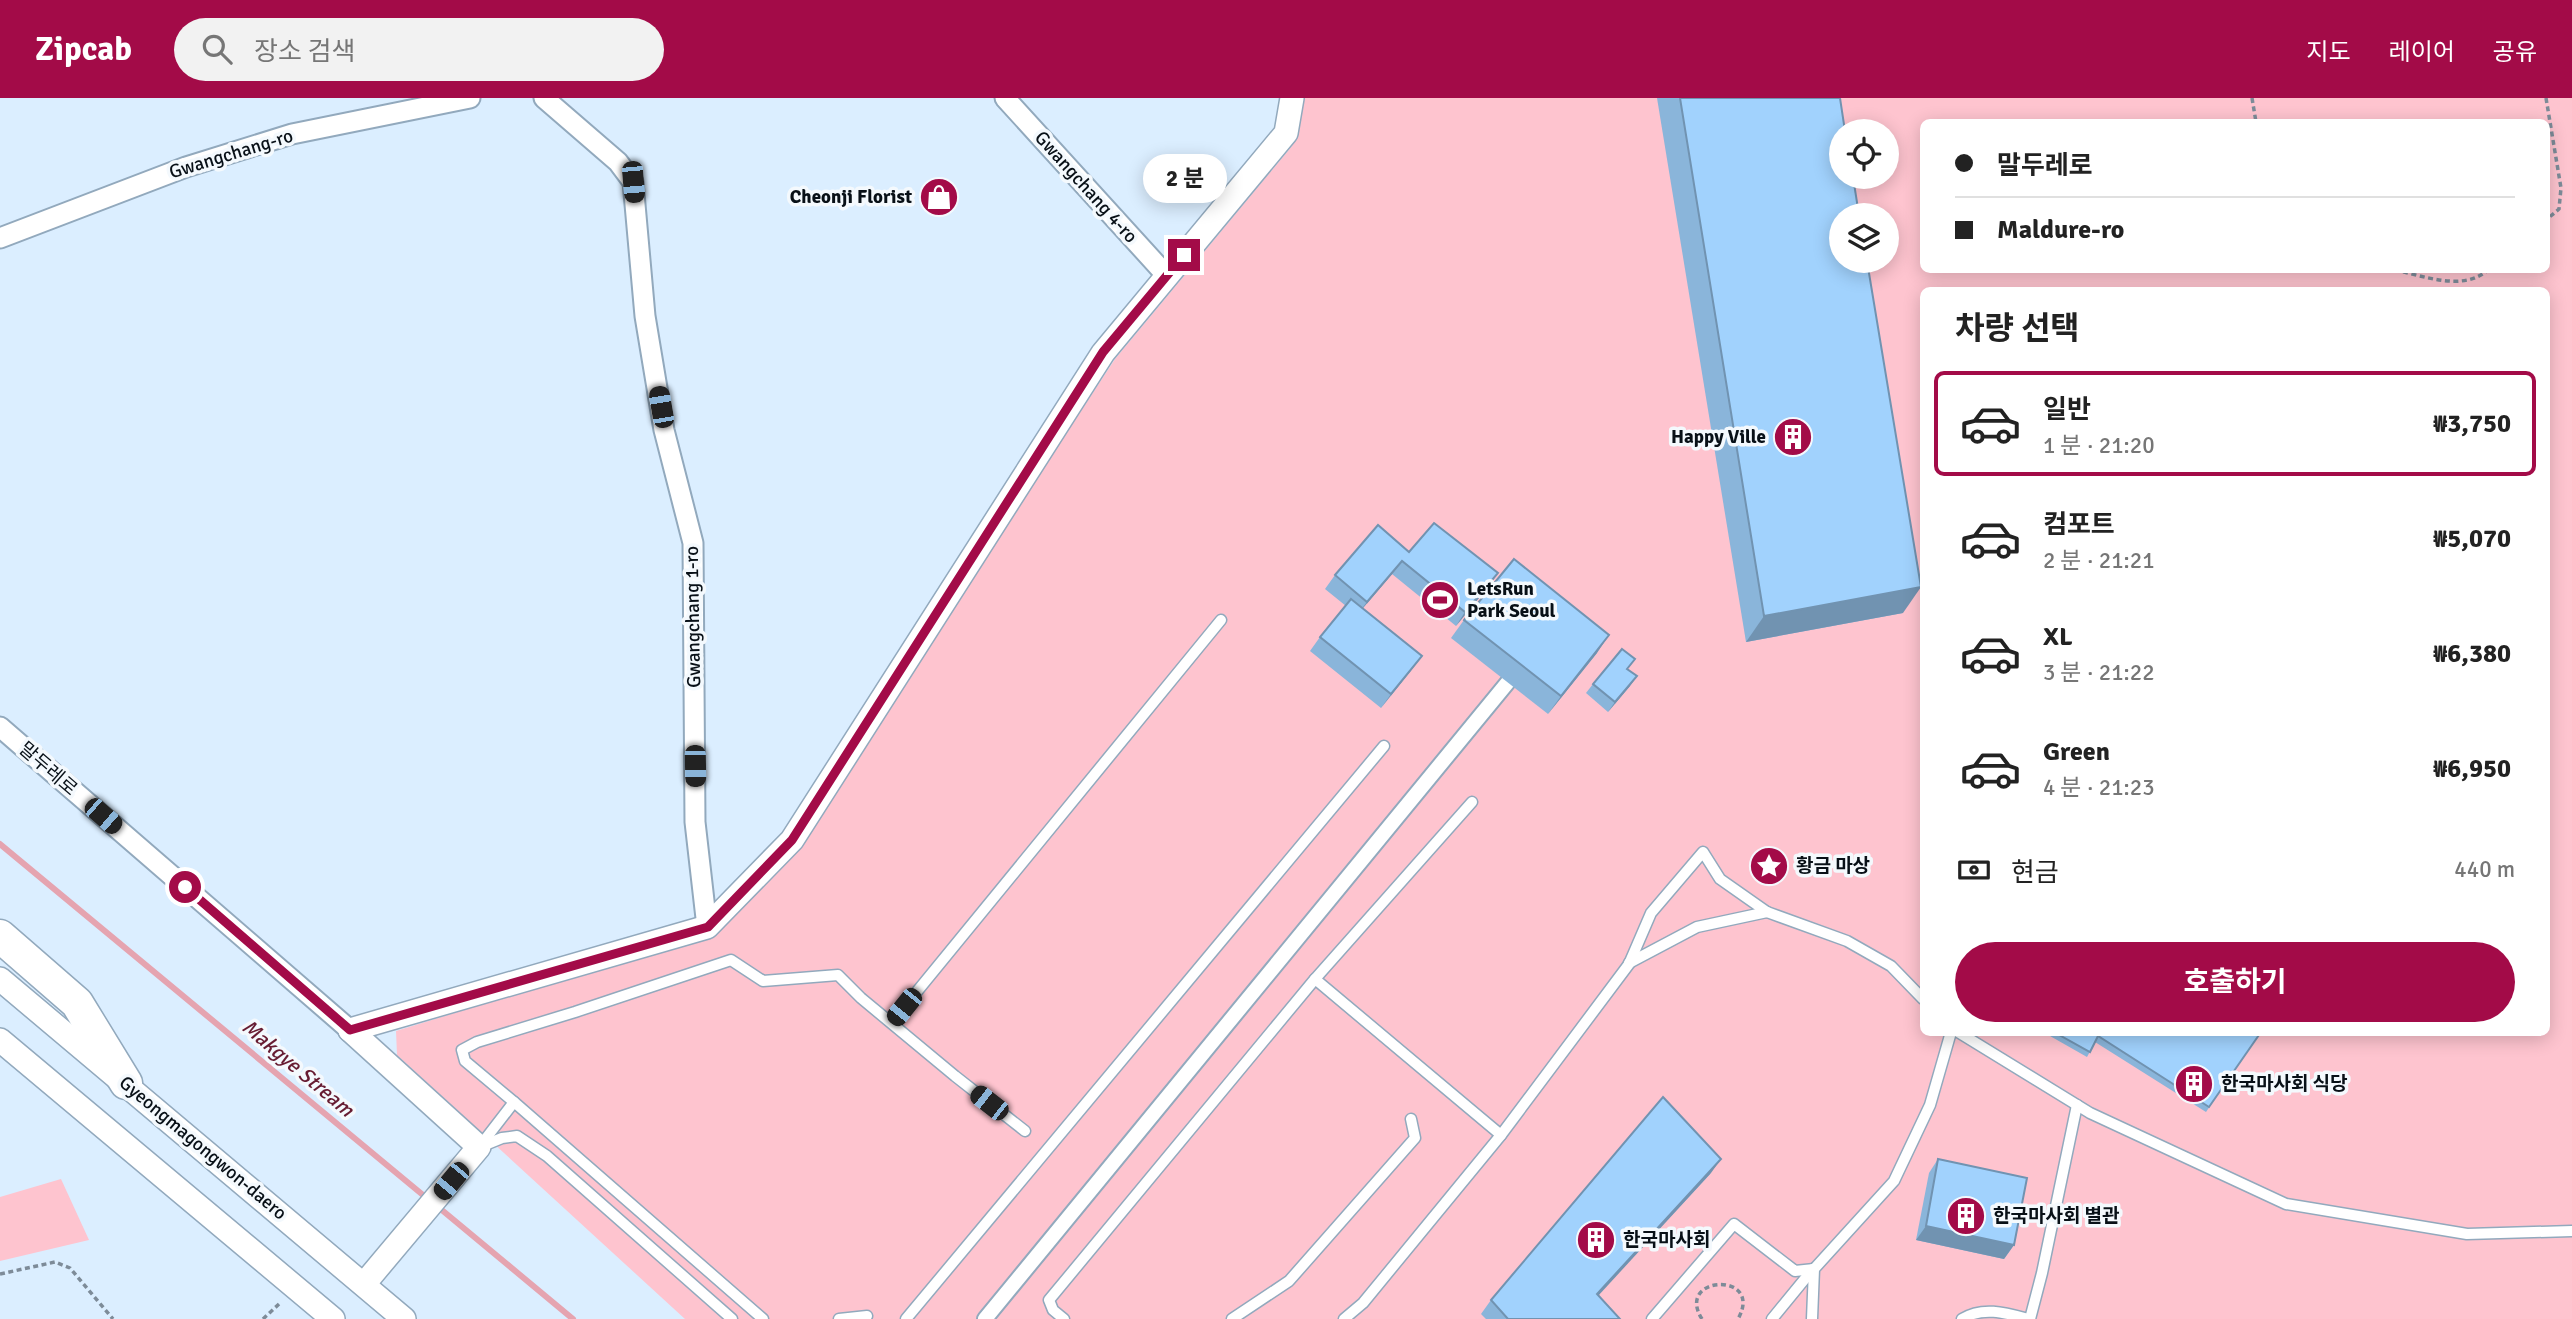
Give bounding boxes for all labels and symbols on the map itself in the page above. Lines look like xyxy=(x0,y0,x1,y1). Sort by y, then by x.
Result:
street label: Gwangchang-ro xyxy=(166,124,296,184)
street label: Gwangchang 4-ro xyxy=(1029,126,1143,248)
callout: 2 분 xyxy=(1142,153,1226,202)
car xyxy=(621,160,646,204)
shop icon: Cheonji Florist xyxy=(918,176,960,218)
place label: Cheonji Florist xyxy=(790,185,912,209)
route end xyxy=(1168,239,1200,271)
car xyxy=(648,384,675,430)
building icon: Happy Ville xyxy=(1772,416,1814,458)
place label: Happy Ville xyxy=(1671,425,1766,449)
street label: Gwangchang 1-ro xyxy=(680,546,706,688)
place label: LetsRun Park Seoul xyxy=(1467,577,1556,623)
sports icon: LetsRun Park Seoul xyxy=(1419,579,1461,621)
street label: 말두레로 xyxy=(14,737,82,801)
car xyxy=(685,745,706,787)
car xyxy=(81,794,126,838)
place icon: 황금 마상 xyxy=(1748,845,1790,887)
place label: 황금 마상 xyxy=(1796,854,1870,878)
route start xyxy=(169,871,201,903)
car xyxy=(883,984,926,1030)
water label: Makgye Stream xyxy=(237,1014,360,1123)
building icon: 한국마사회 식당 xyxy=(2173,1063,2215,1105)
street label: Gyeongmagongwon-daero xyxy=(114,1071,292,1225)
place label: 한국마사회 식당 xyxy=(2221,1072,2348,1096)
car xyxy=(966,1082,1013,1124)
car xyxy=(430,1158,473,1204)
building icon: 한국마사회 별관 xyxy=(1945,1195,1987,1237)
place label: 한국마사회 별관 xyxy=(1993,1204,2120,1228)
building icon: 한국마사회 xyxy=(1575,1219,1617,1261)
place label: 한국마사회 xyxy=(1623,1228,1710,1252)

